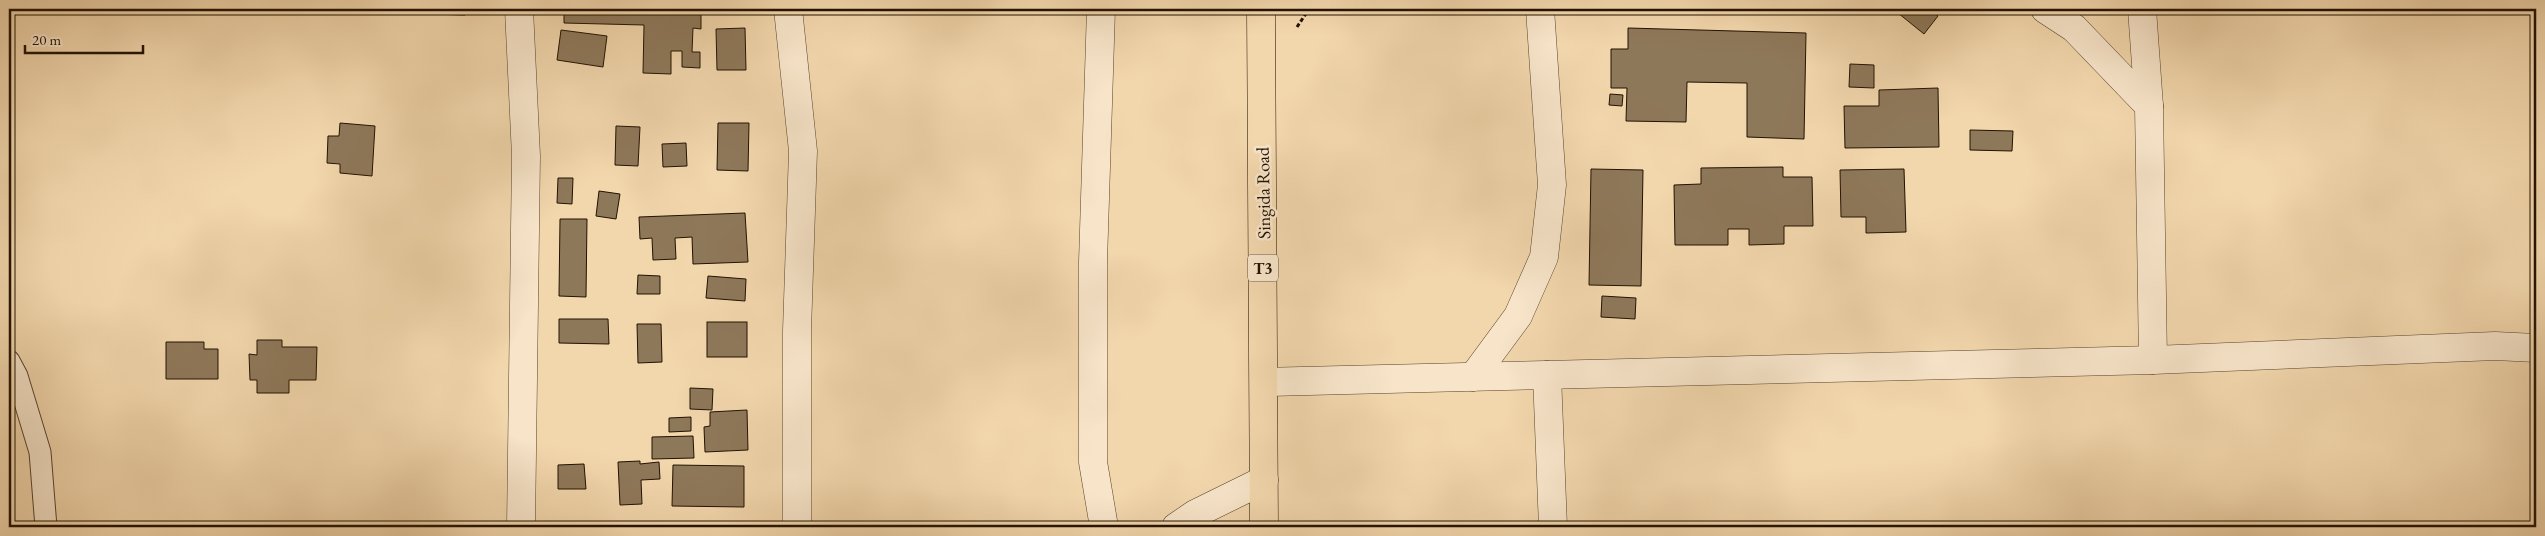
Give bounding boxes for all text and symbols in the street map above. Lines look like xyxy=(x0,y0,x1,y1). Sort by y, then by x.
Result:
scale bar xyxy=(25,22,142,54)
text: 20 m xyxy=(32,30,61,49)
street label: Singida Road xyxy=(1251,146,1275,239)
road number: T3 xyxy=(1248,254,1278,282)

